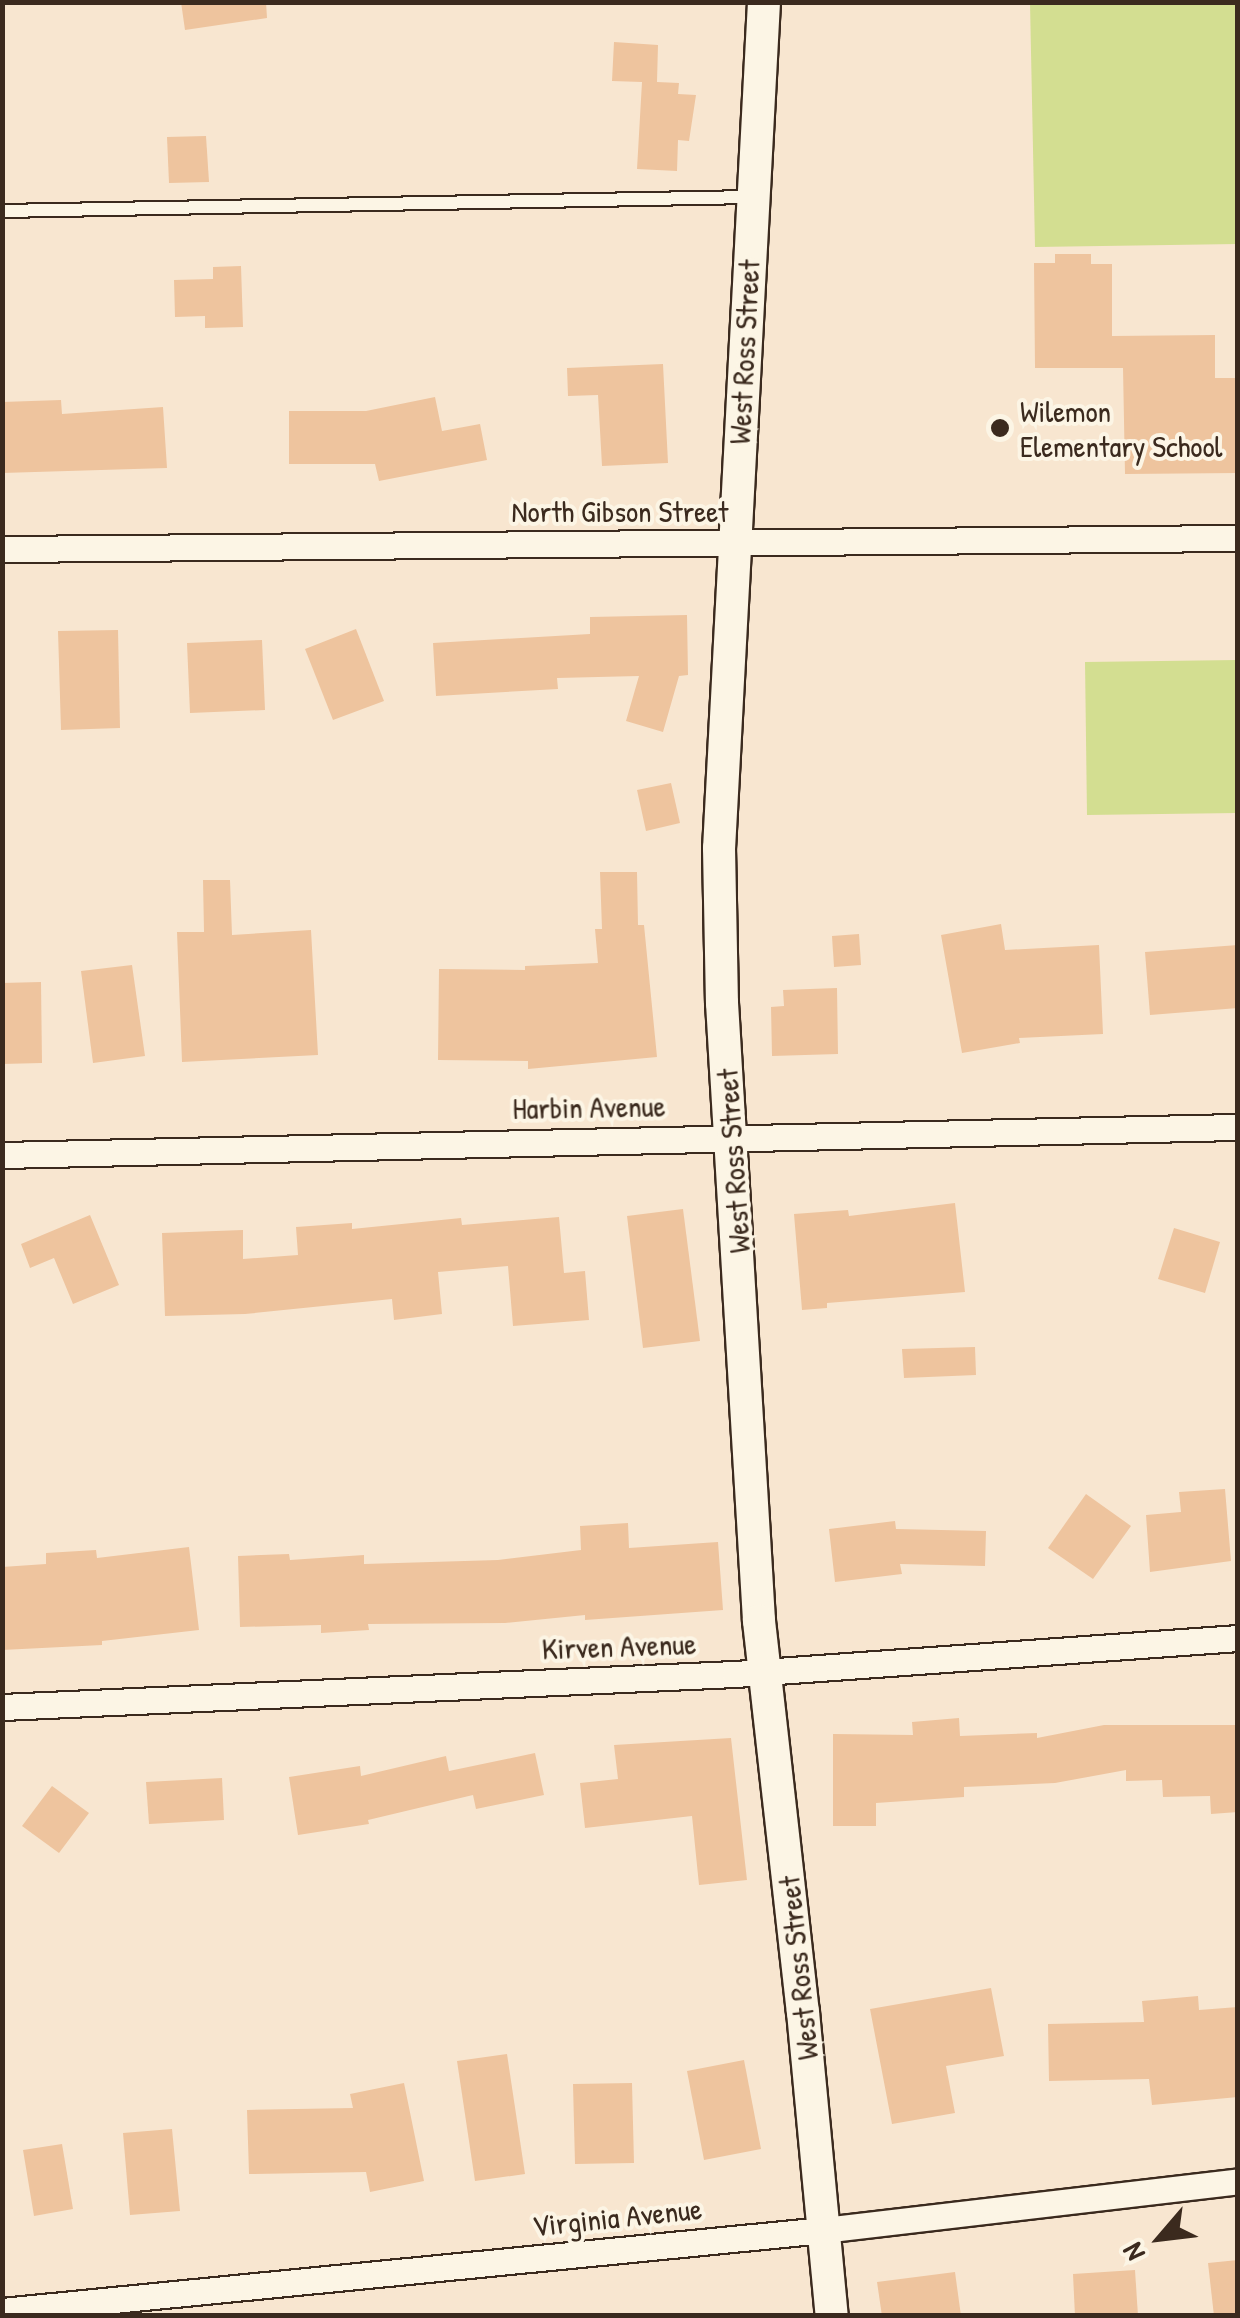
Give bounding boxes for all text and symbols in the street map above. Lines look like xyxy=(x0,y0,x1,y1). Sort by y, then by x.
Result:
street label: West Ross Street xyxy=(721,259,767,445)
place label: Wilemon Elementary School xyxy=(1020,393,1222,464)
marker: Wilemon Elementary School xyxy=(989,417,1011,439)
street label: North Gibson Street xyxy=(512,493,728,529)
street label: West Ross Street xyxy=(709,1068,757,1254)
street label: Harbin Avenue xyxy=(512,1088,666,1126)
street label: Kirven Avenue xyxy=(541,1625,697,1667)
street label: West Ross Street xyxy=(770,1874,826,2062)
north arrow xyxy=(1110,2188,1210,2288)
street label: Virginia Avenue xyxy=(530,2190,704,2244)
text: N xyxy=(1113,2237,1154,2268)

